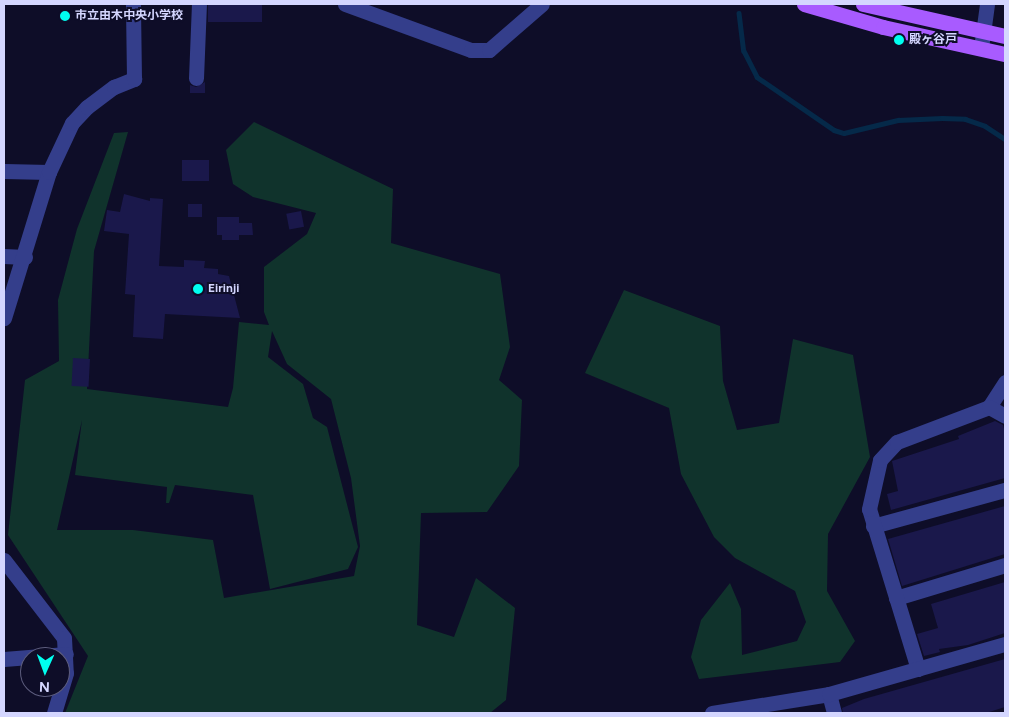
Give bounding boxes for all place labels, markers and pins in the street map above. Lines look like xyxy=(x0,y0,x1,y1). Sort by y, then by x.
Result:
place label: 市立由木中央小学校 xyxy=(75,9,183,23)
marker: 市立由木中央小学校 xyxy=(59,10,71,22)
place label: 殿ヶ谷戸 xyxy=(909,33,957,47)
marker: 殿ヶ谷戸 xyxy=(893,34,905,46)
place label: Eirinji xyxy=(208,282,239,296)
marker: Eirinji xyxy=(192,283,204,295)

